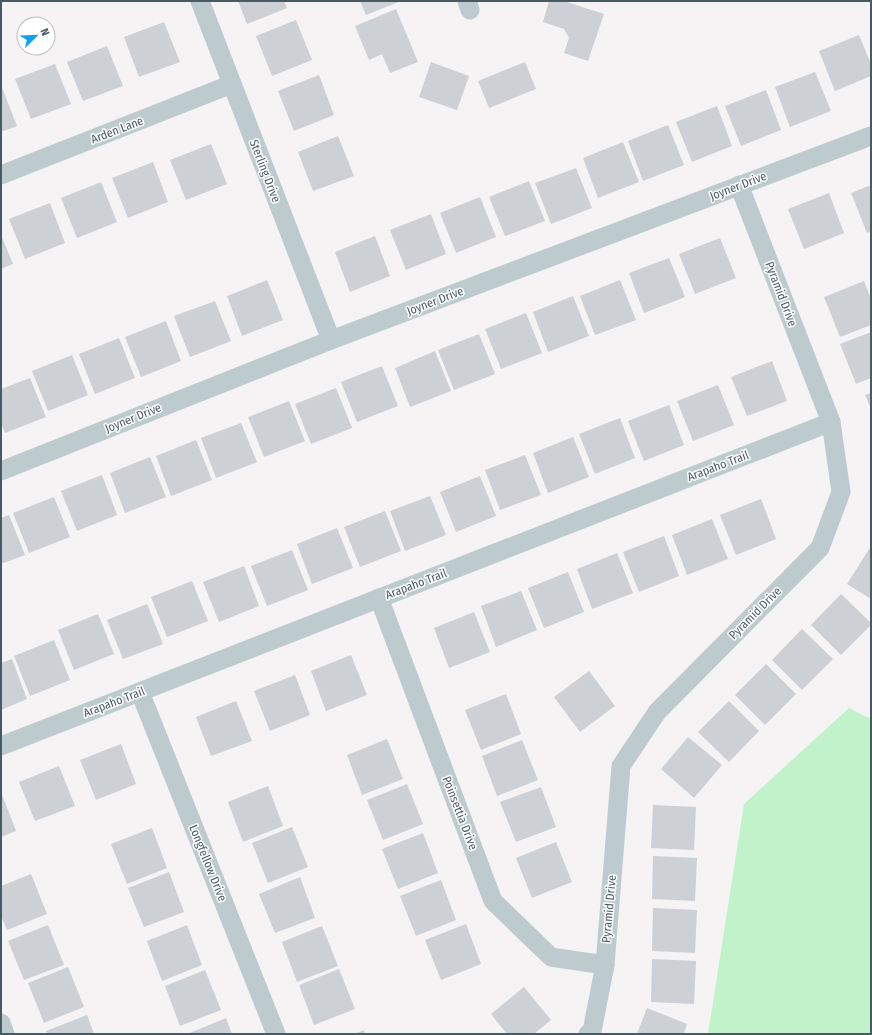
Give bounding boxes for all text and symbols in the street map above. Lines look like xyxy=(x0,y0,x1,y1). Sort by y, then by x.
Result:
north arrow xyxy=(16,16,56,56)
text: N xyxy=(37,27,52,38)
street label: Arden Lane xyxy=(89,114,145,146)
street label: Sterling Drive xyxy=(247,138,283,204)
street label: Joyner Drive xyxy=(708,169,768,203)
street label: Pyramid Drive xyxy=(762,260,800,328)
street label: Joyner Drive xyxy=(405,284,465,318)
street label: Joyner Drive xyxy=(103,400,163,436)
street label: Arapaho Trail xyxy=(685,448,751,484)
street label: Arapaho Trail xyxy=(383,566,449,602)
street label: Pyramid Drive xyxy=(726,584,784,642)
street label: Arapaho Trail xyxy=(81,684,147,720)
street label: Poinsettia Drive xyxy=(440,774,480,852)
street label: Longfellow Drive xyxy=(186,823,230,903)
street label: Pyramid Drive xyxy=(599,874,619,944)

